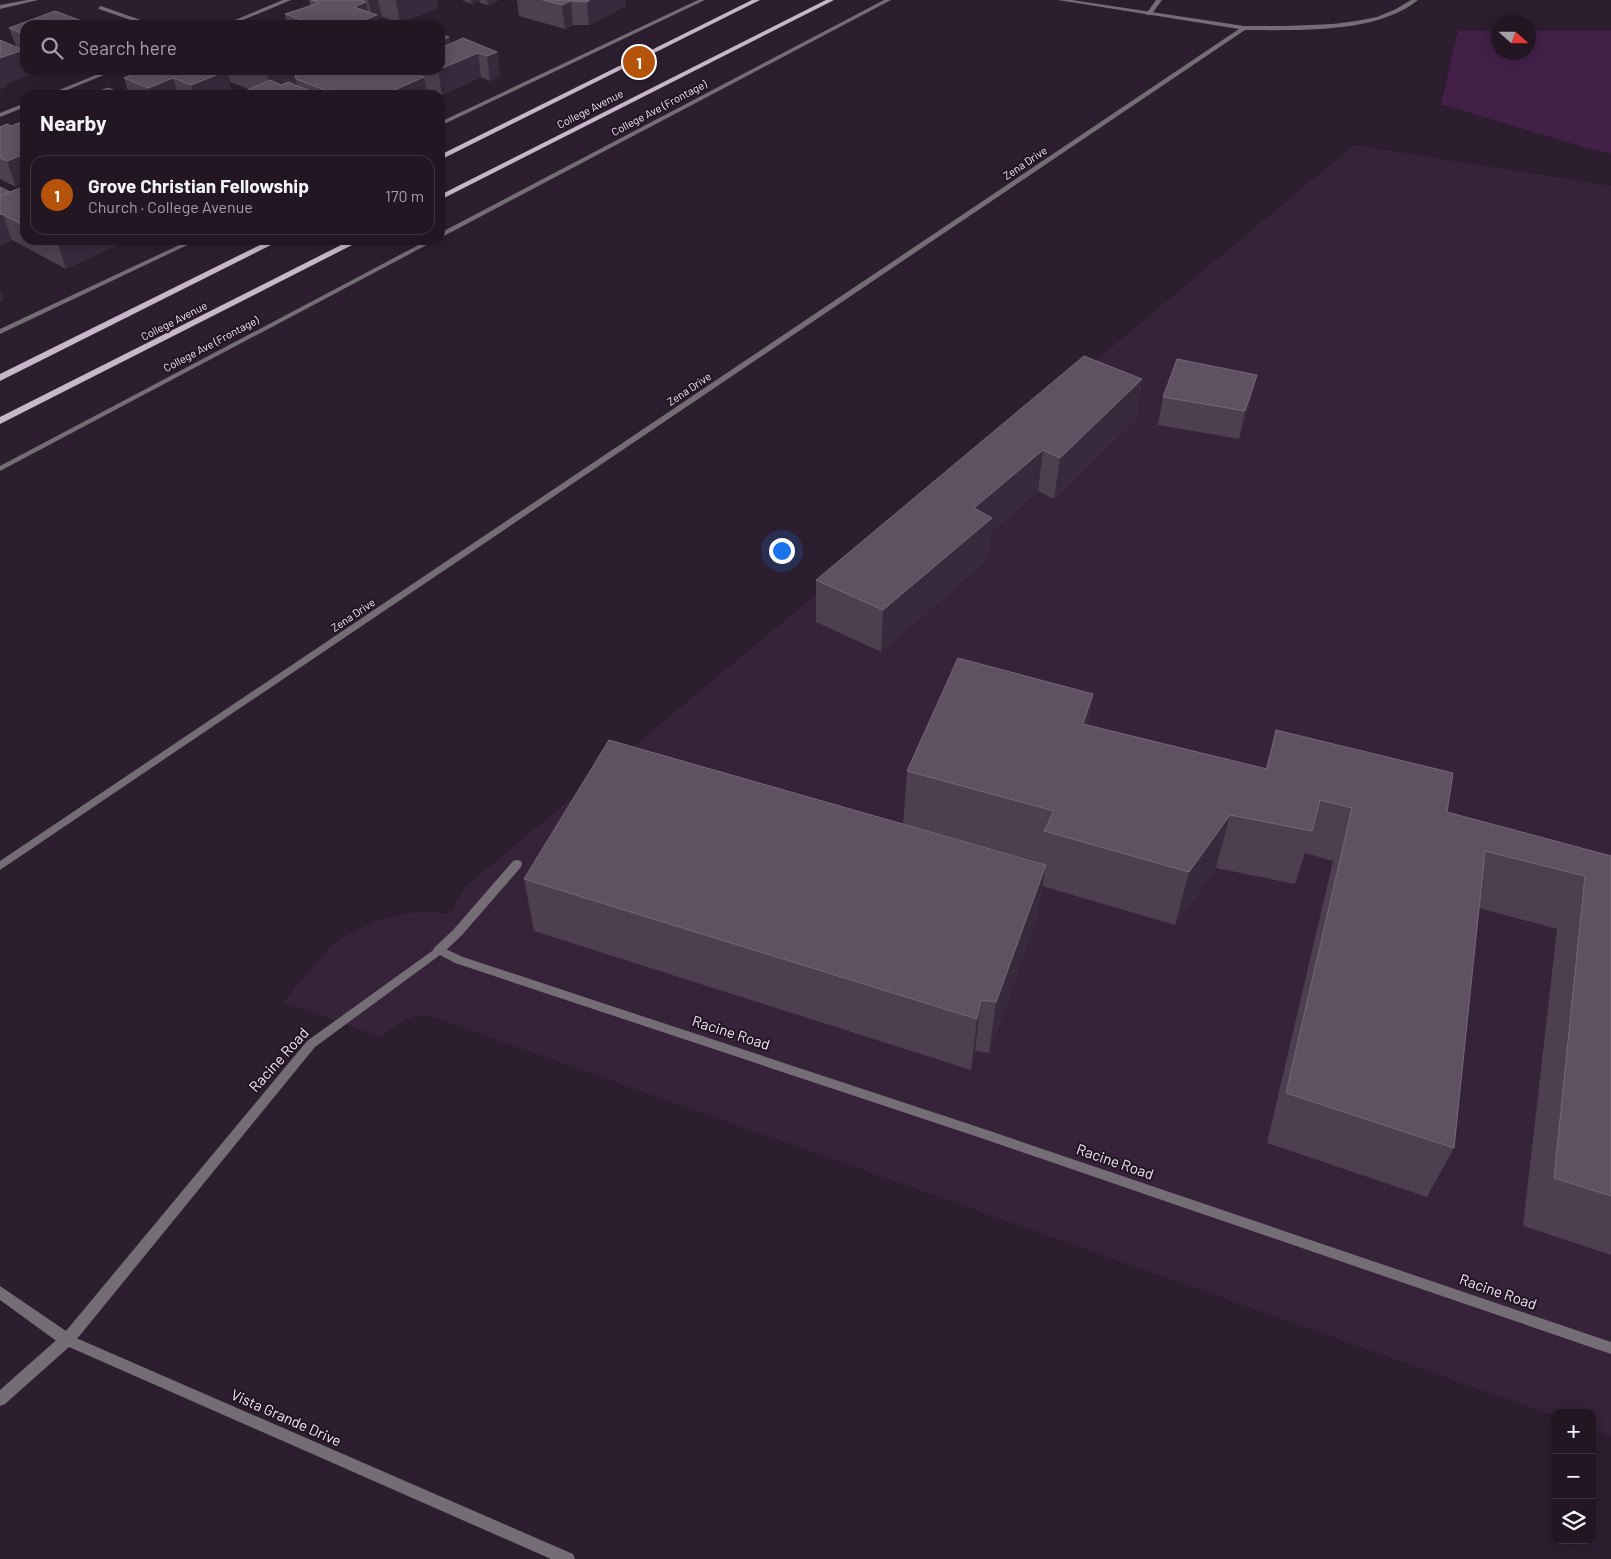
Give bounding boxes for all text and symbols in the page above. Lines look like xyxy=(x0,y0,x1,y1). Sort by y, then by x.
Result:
north arrow xyxy=(1491,15,1536,60)
search box xyxy=(20,20,445,75)
icon: search xyxy=(38,34,66,62)
text: Search here xyxy=(78,36,177,59)
pin: 1 xyxy=(623,43,655,81)
street label: College Ave (Frontage) xyxy=(609,77,709,138)
street label: College Avenue xyxy=(555,86,625,131)
text: Nearby xyxy=(40,110,106,135)
street label: Zena Drive xyxy=(1000,143,1049,182)
text: Grove Christian Fellowship xyxy=(88,174,309,197)
text: 1 xyxy=(54,186,60,205)
text: 170 m xyxy=(385,186,424,205)
text: Church · College Avenue xyxy=(88,197,253,216)
street label: College Avenue xyxy=(139,298,209,343)
street label: College Ave (Frontage) xyxy=(161,313,261,374)
street label: Zena Drive xyxy=(664,369,713,408)
your location xyxy=(769,538,795,564)
street label: Zena Drive xyxy=(328,595,377,634)
street label: Racine Road xyxy=(690,1011,772,1053)
street label: Racine Road xyxy=(245,1023,312,1095)
street label: Racine Road xyxy=(1074,1139,1156,1183)
street label: Racine Road xyxy=(1457,1269,1539,1313)
street label: Vista Grande Drive xyxy=(228,1385,344,1449)
map controls xyxy=(1551,1409,1596,1544)
button: + xyxy=(1551,1409,1596,1454)
button: − xyxy=(1551,1454,1596,1499)
button: layers xyxy=(1551,1499,1596,1544)

